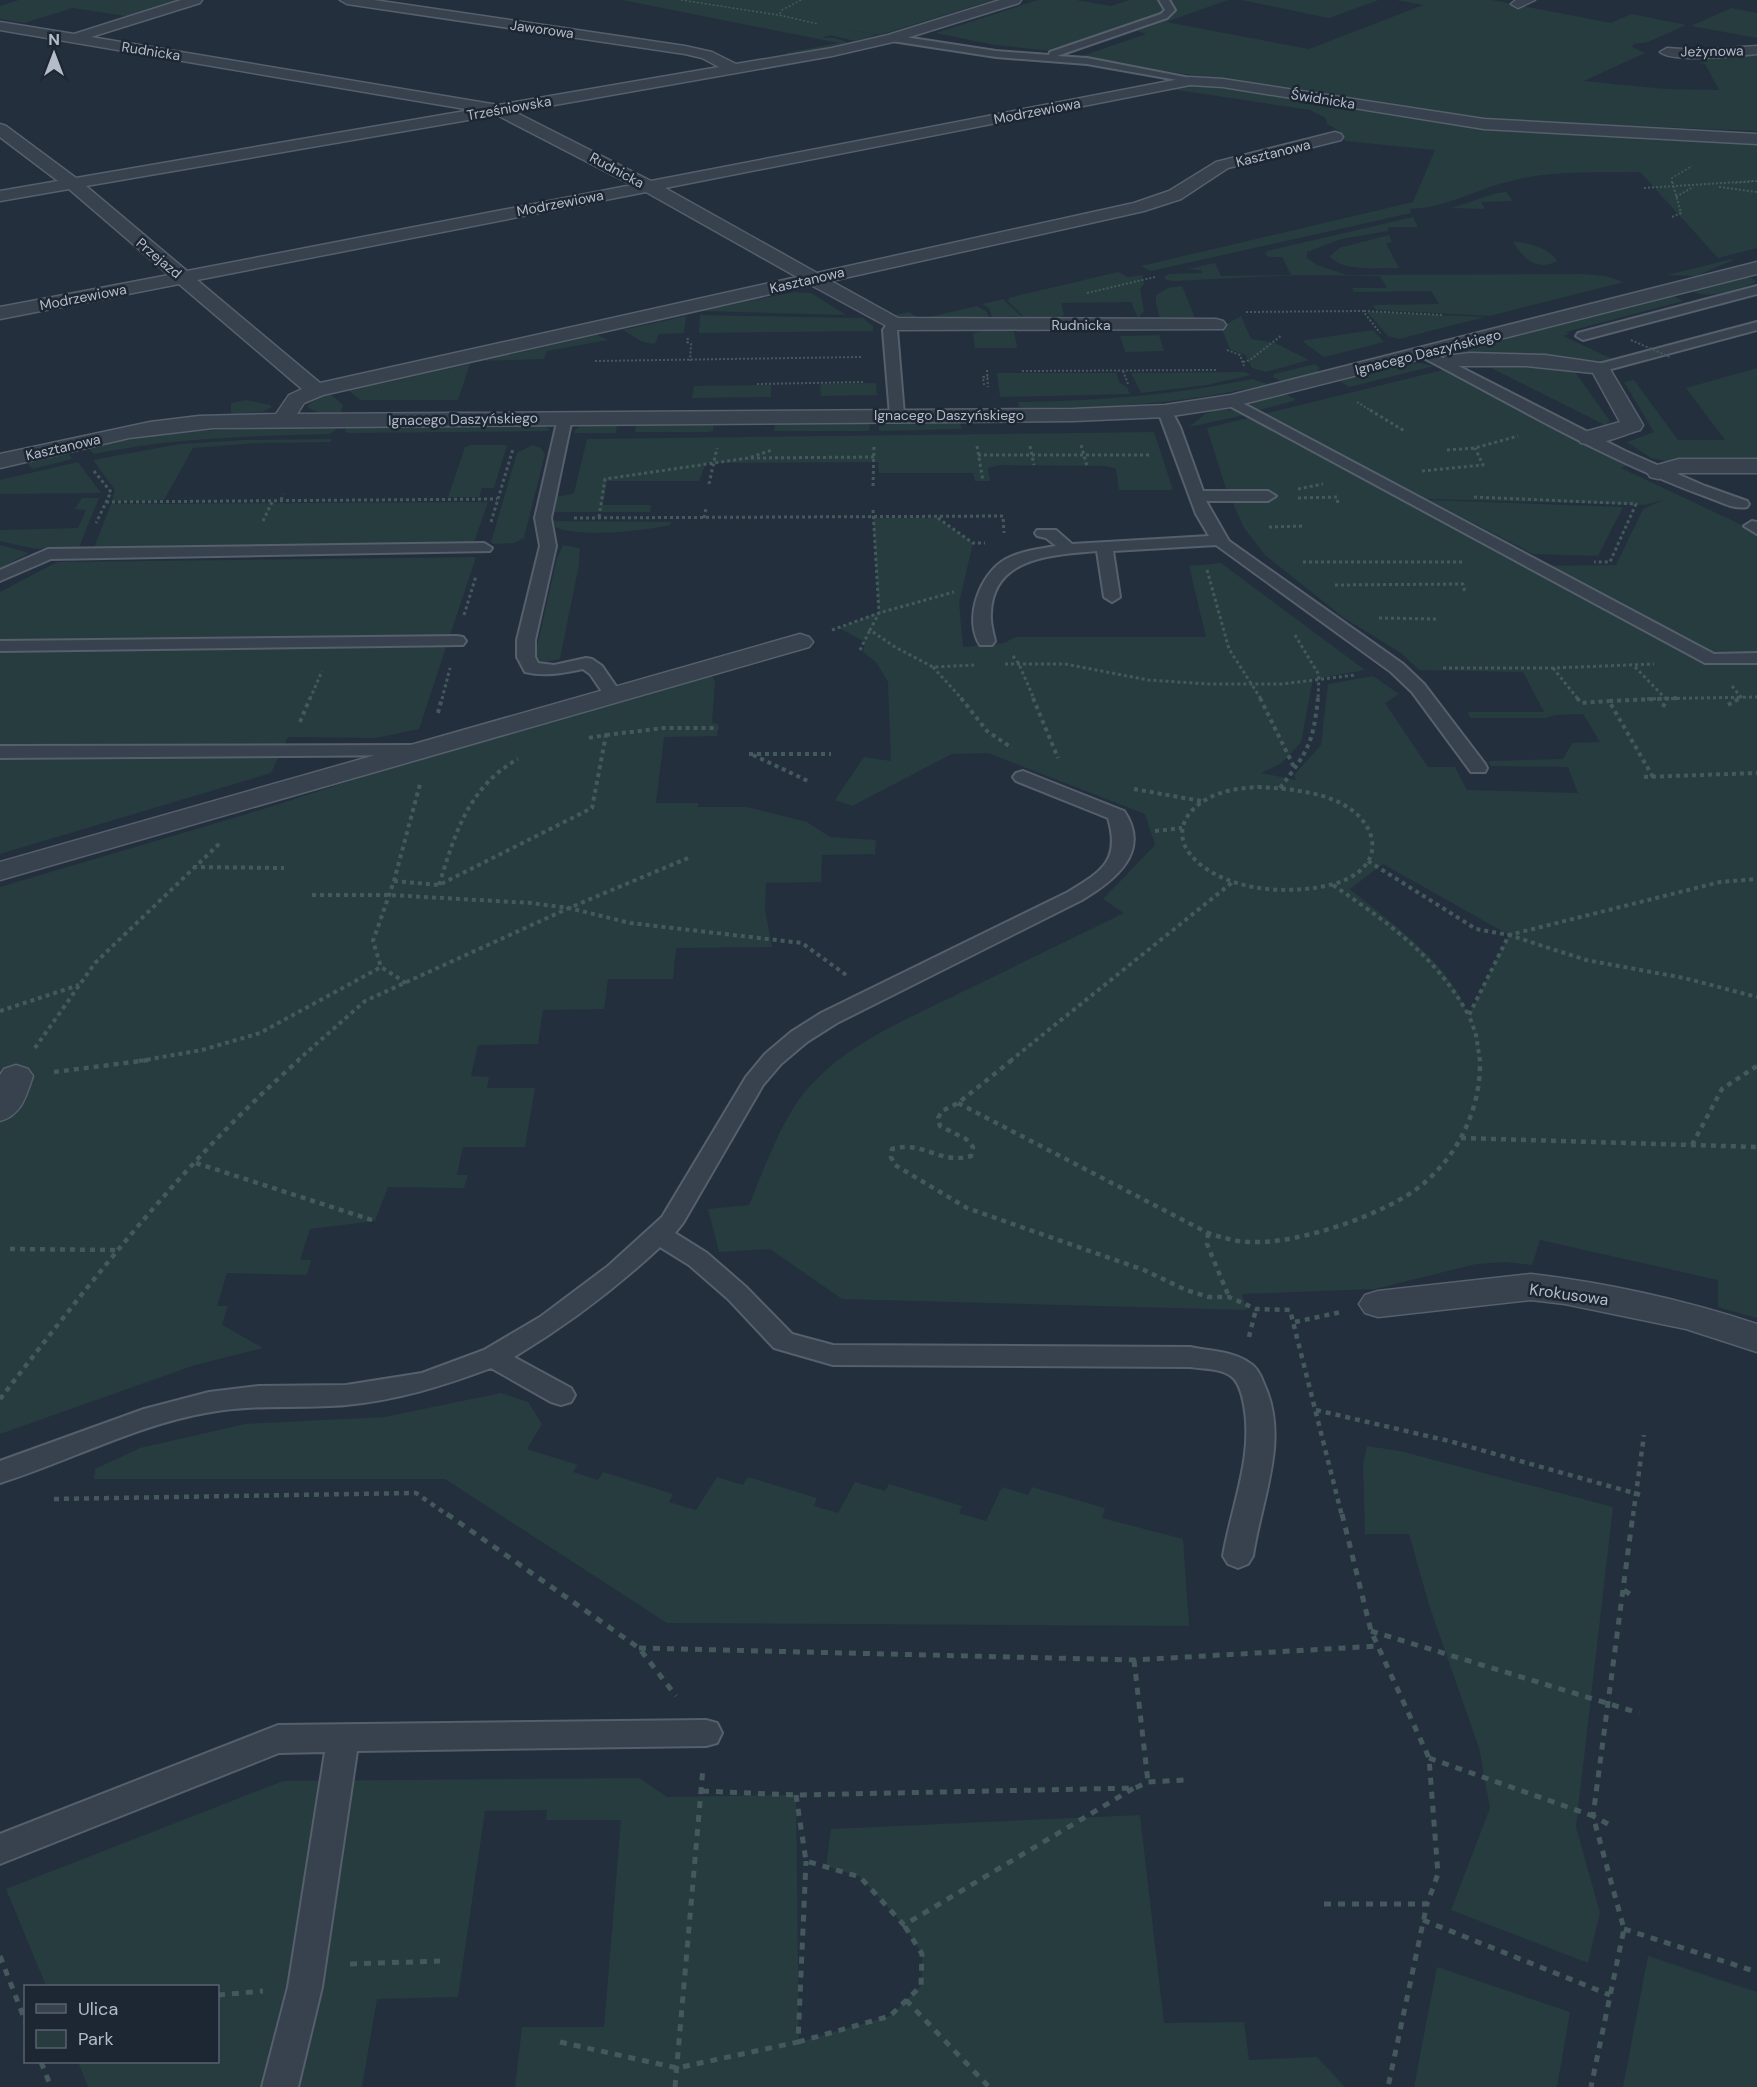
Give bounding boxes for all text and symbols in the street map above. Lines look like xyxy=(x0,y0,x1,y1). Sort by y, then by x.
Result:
street label: Jaworowa xyxy=(509,16,575,42)
north arrow xyxy=(24,24,84,84)
text: N xyxy=(48,29,60,50)
street label: Rudnicka xyxy=(120,37,182,65)
street label: Jeżynowa xyxy=(1680,41,1744,61)
street label: Świdnicka xyxy=(1290,85,1356,113)
street label: Trześniowska xyxy=(465,92,553,124)
street label: Modrzewiowa xyxy=(992,94,1082,128)
street label: Kasztanowa xyxy=(1234,135,1312,171)
street label: Rudnicka xyxy=(587,148,647,192)
street label: Modrzewiowa xyxy=(515,186,605,220)
street label: Przejazd xyxy=(133,234,185,282)
street label: Kasztanowa xyxy=(768,263,846,297)
street label: Modrzewiowa xyxy=(38,280,128,314)
street label: Rudnicka xyxy=(1051,316,1111,334)
street label: Ignacego Daszyńskiego xyxy=(1353,325,1503,379)
street label: Ignacego Daszyńskiego xyxy=(874,406,1024,424)
street label: Ignacego Daszyńskiego xyxy=(388,409,538,429)
street label: Kasztanowa xyxy=(24,430,102,464)
street label: Krokusowa xyxy=(1528,1279,1610,1310)
legend xyxy=(24,1985,219,2063)
text: Ulica xyxy=(78,1997,118,2021)
text: Park xyxy=(78,2027,114,2051)

